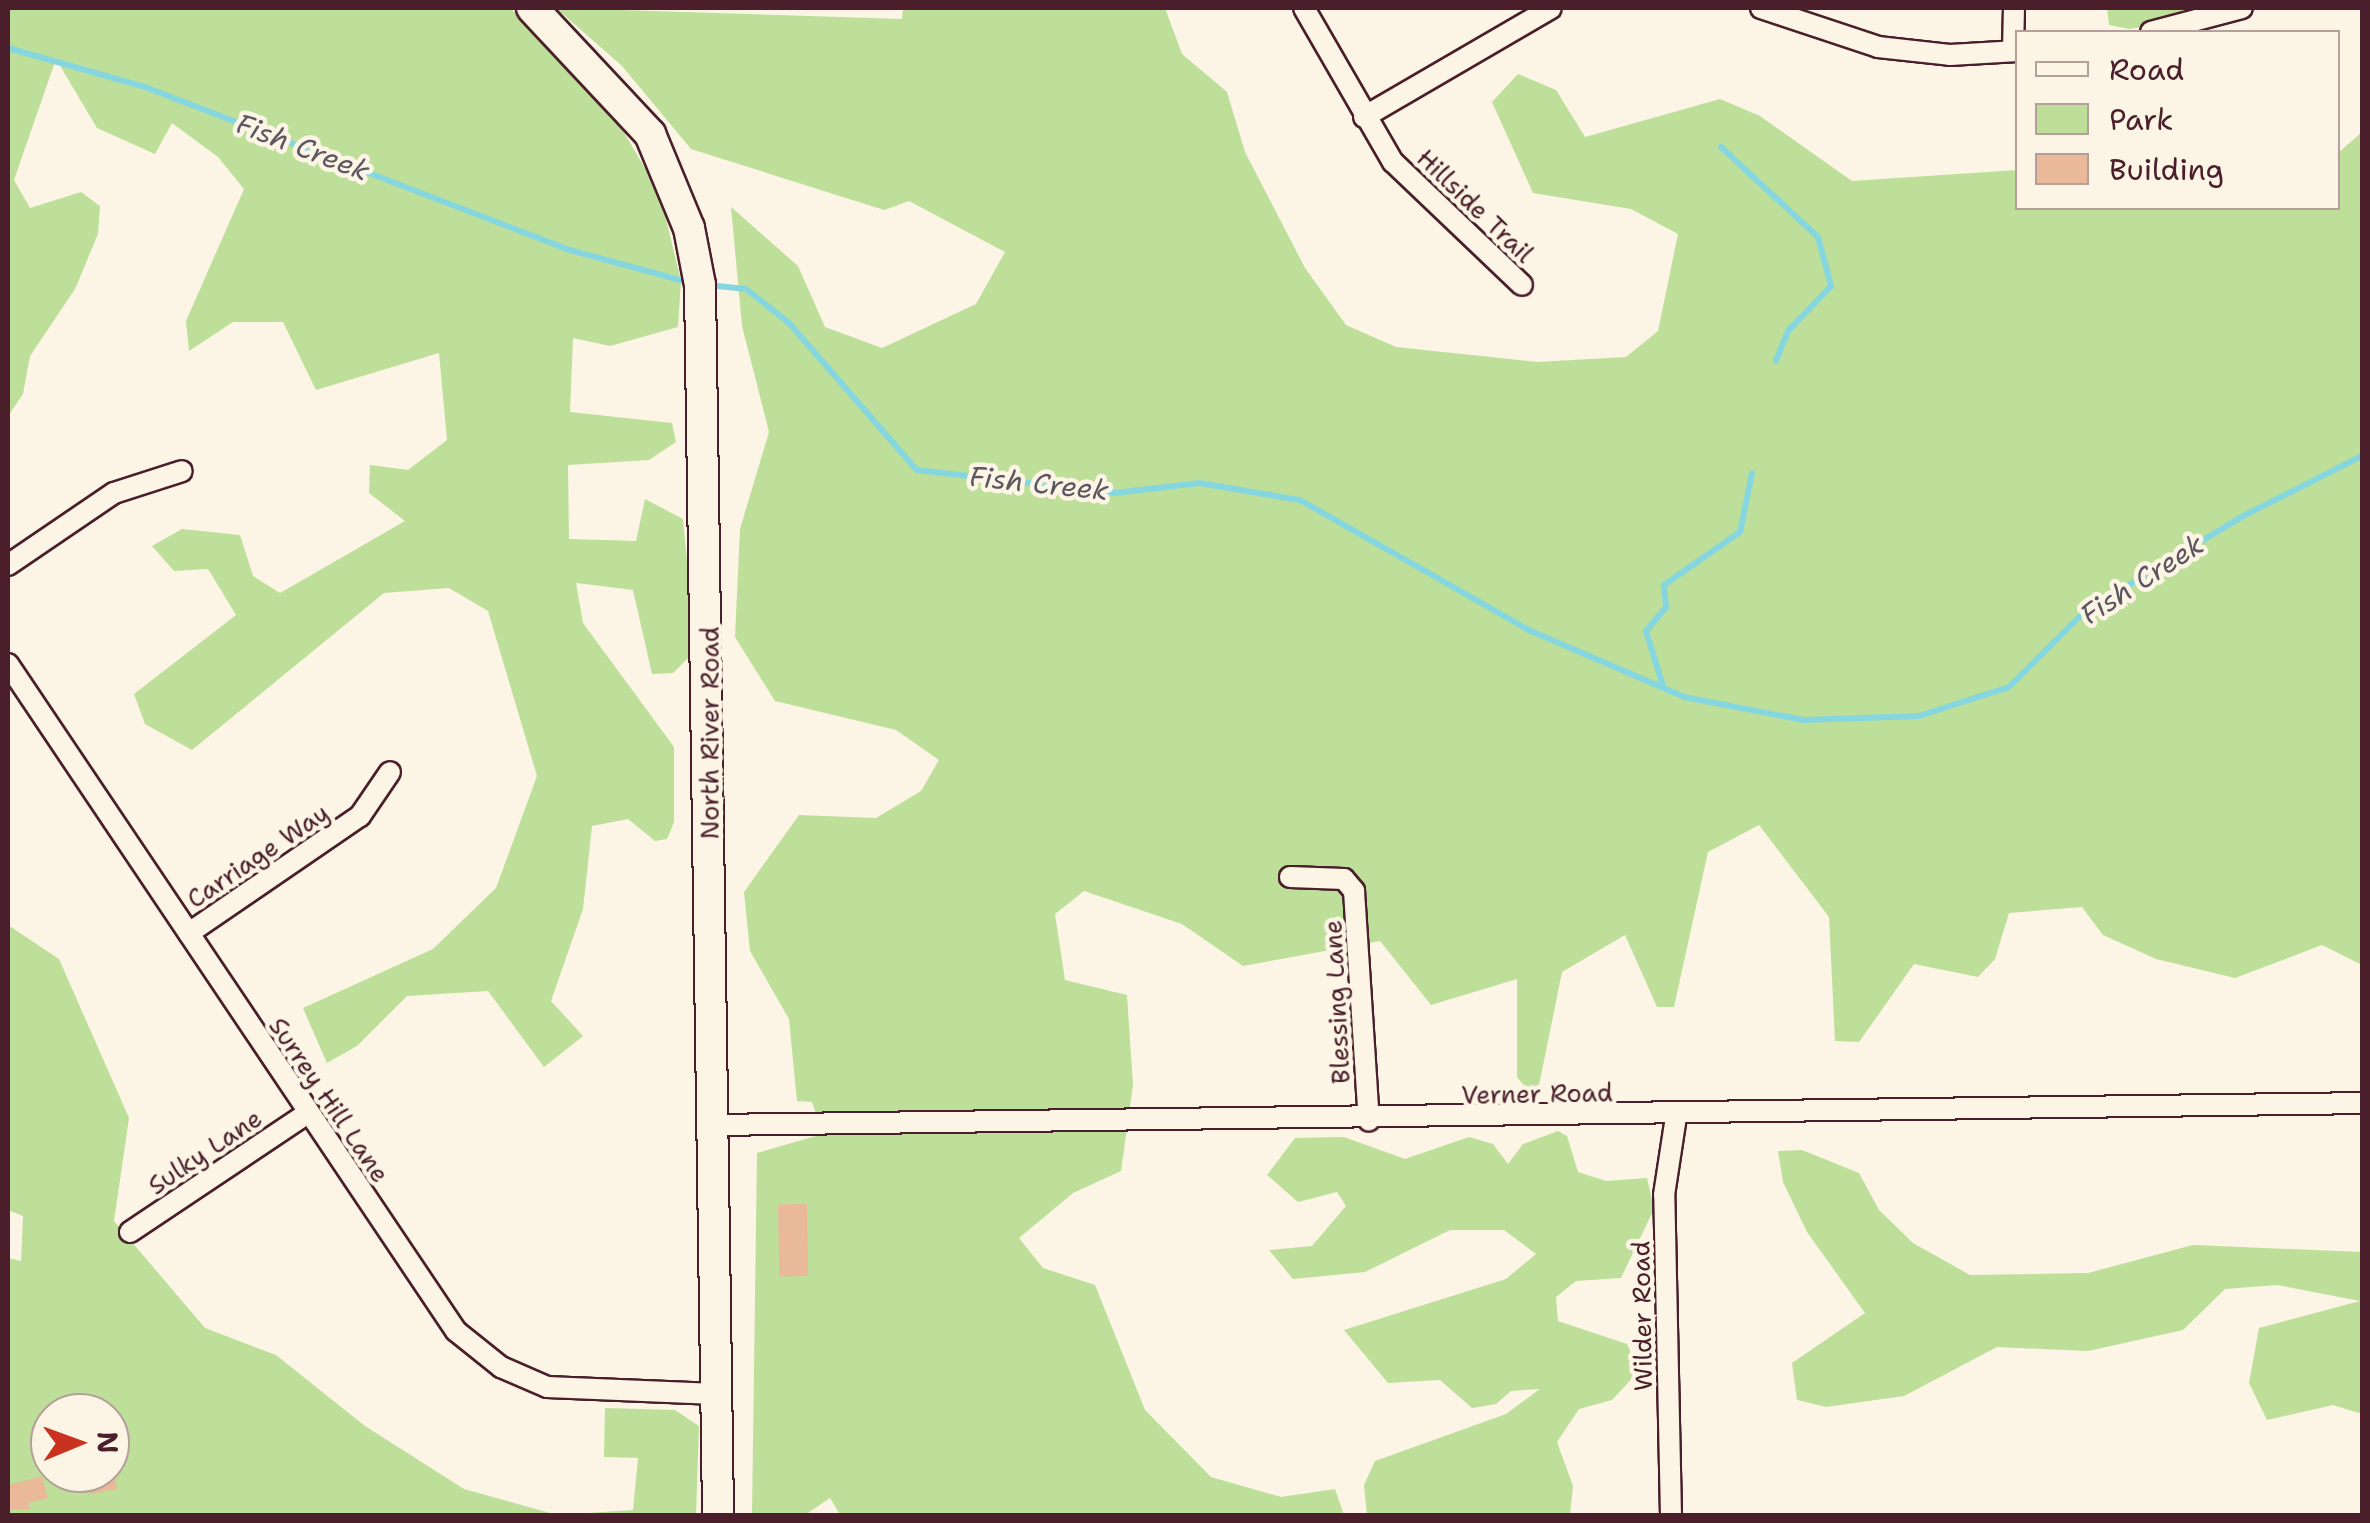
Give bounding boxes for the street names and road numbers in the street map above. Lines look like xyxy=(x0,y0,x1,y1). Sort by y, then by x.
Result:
street label: Hillside Trail xyxy=(1411,143,1539,269)
street label: North River Road xyxy=(695,626,725,840)
street label: Carriage Way xyxy=(181,798,335,914)
street label: Blessing Lane xyxy=(1318,919,1356,1085)
street label: Surrey Hill Lane xyxy=(263,1012,395,1188)
street label: Verner Road xyxy=(1461,1078,1613,1110)
street label: Sulky Lane xyxy=(142,1103,268,1201)
street label: Wilder Road xyxy=(1626,1241,1658,1391)

